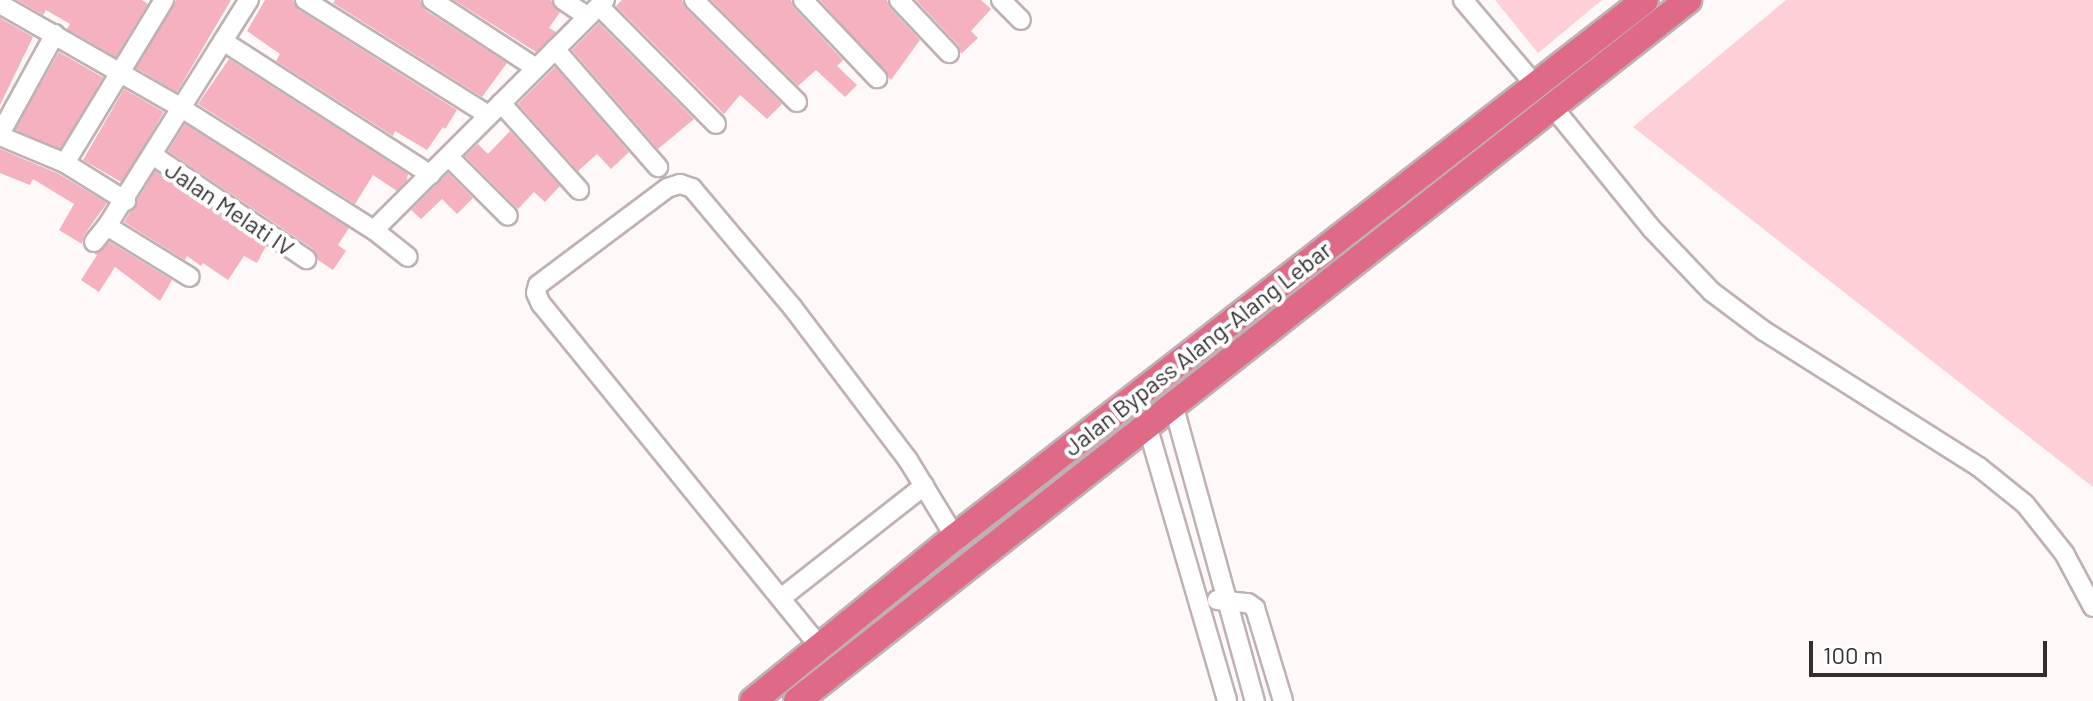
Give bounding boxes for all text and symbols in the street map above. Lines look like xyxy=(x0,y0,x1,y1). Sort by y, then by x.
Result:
street label: Jalan Melati IV xyxy=(160,154,300,262)
street label: Jalan Bypass Alang-Alang Lebar xyxy=(1057,235,1337,461)
scale bar xyxy=(1813,625,2051,675)
text: 100 m xyxy=(1823,640,1883,669)

